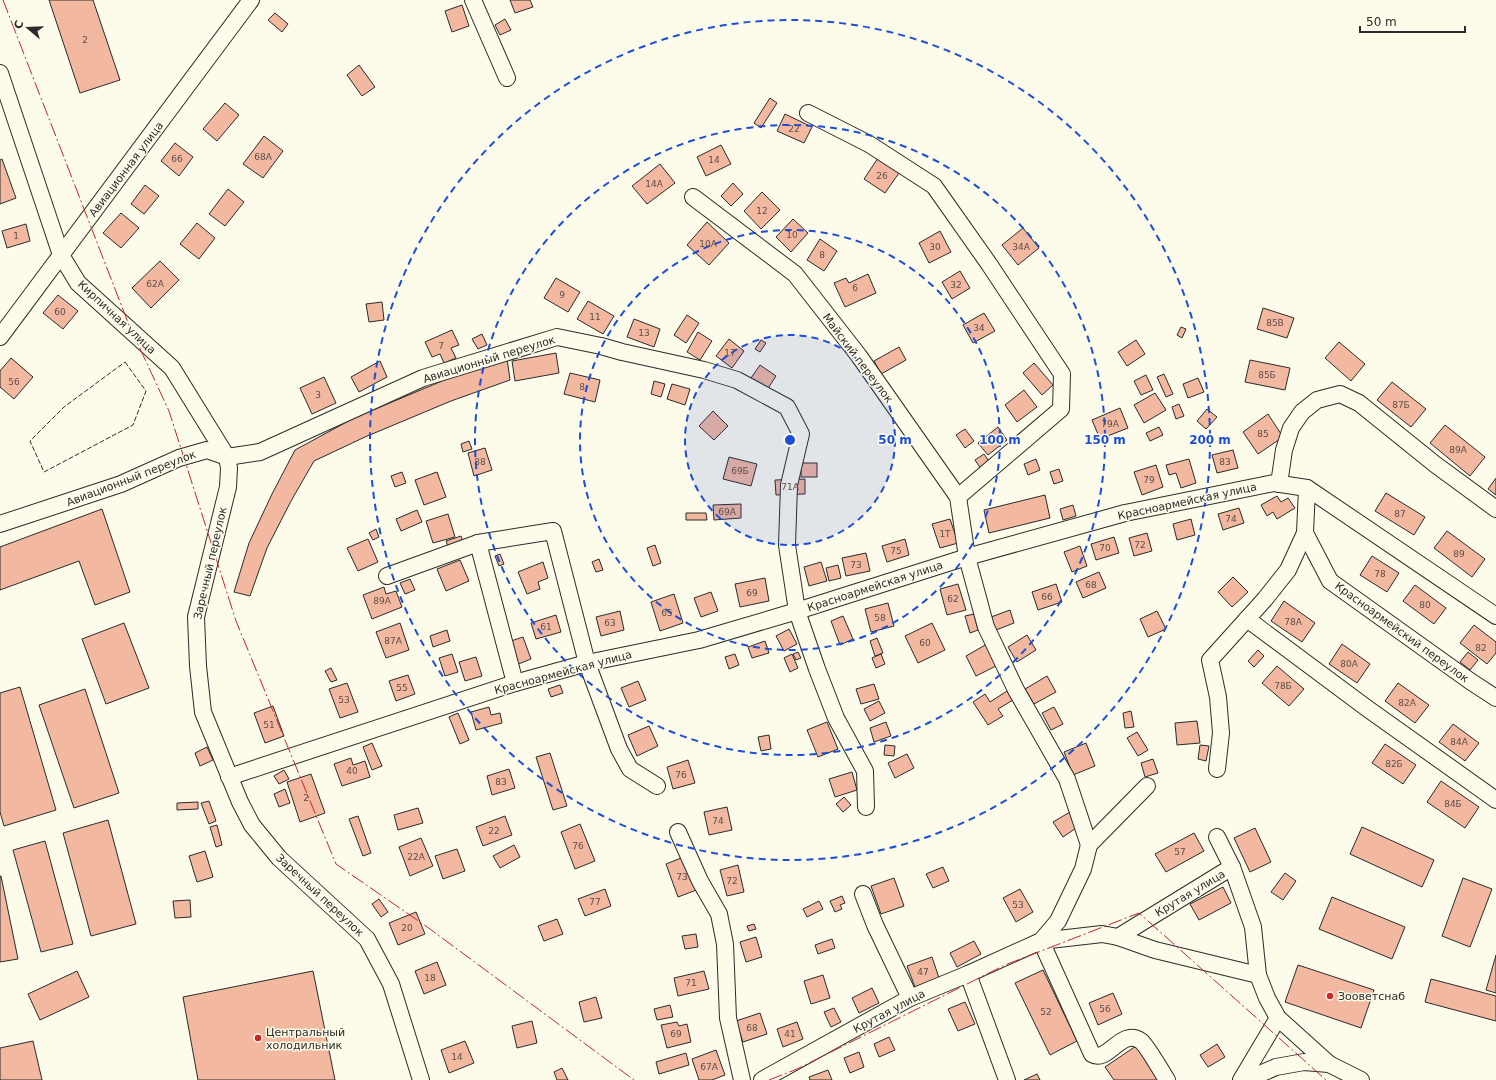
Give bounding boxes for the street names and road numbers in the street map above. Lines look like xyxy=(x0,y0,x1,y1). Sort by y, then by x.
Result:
street label: Авиационная улица xyxy=(86,119,166,219)
street label: Кирпичная улица xyxy=(75,278,158,357)
street label: Майский переулок xyxy=(820,311,896,406)
street label: Авиационный переулок xyxy=(421,333,557,386)
street label: Авиационный переулок xyxy=(65,448,198,509)
street label: Красноармейская улица xyxy=(1116,480,1258,523)
street label: Заречный переулок xyxy=(191,505,230,621)
street label: Красноармейская улица xyxy=(806,558,945,615)
street label: Красноармейский переулок xyxy=(1332,579,1472,686)
street label: Красноармейская улица xyxy=(493,648,633,697)
street label: Заречный переулок xyxy=(273,851,366,940)
street label: Крутая улица xyxy=(1153,867,1228,919)
street label: Крутая улица xyxy=(851,987,927,1036)

